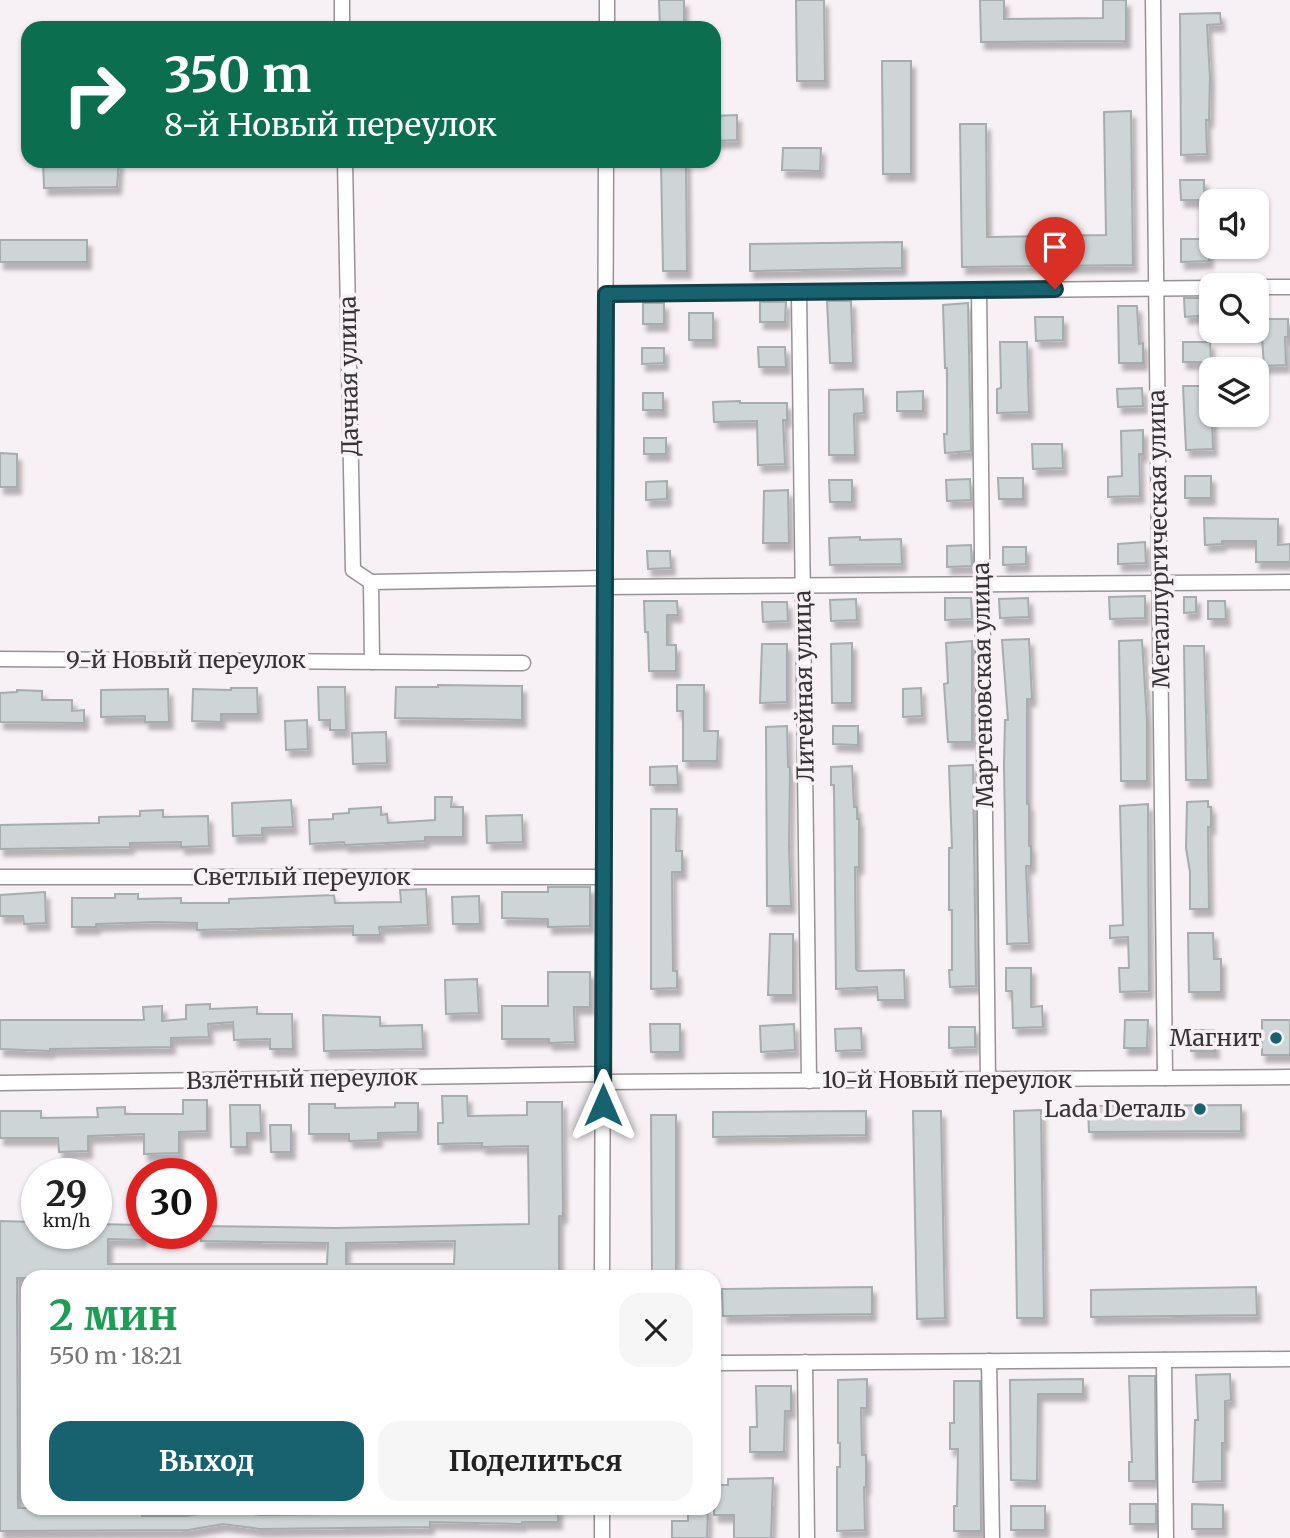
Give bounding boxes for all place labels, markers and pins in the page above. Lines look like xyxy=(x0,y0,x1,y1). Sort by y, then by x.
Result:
pin xyxy=(1025,217,1085,289)
place label: Магнит xyxy=(1170,1023,1262,1052)
marker: Магнит xyxy=(1268,1030,1284,1046)
place label: Lada Dеталь xyxy=(1044,1094,1186,1123)
marker: Lada Dеталь xyxy=(1192,1101,1208,1117)

